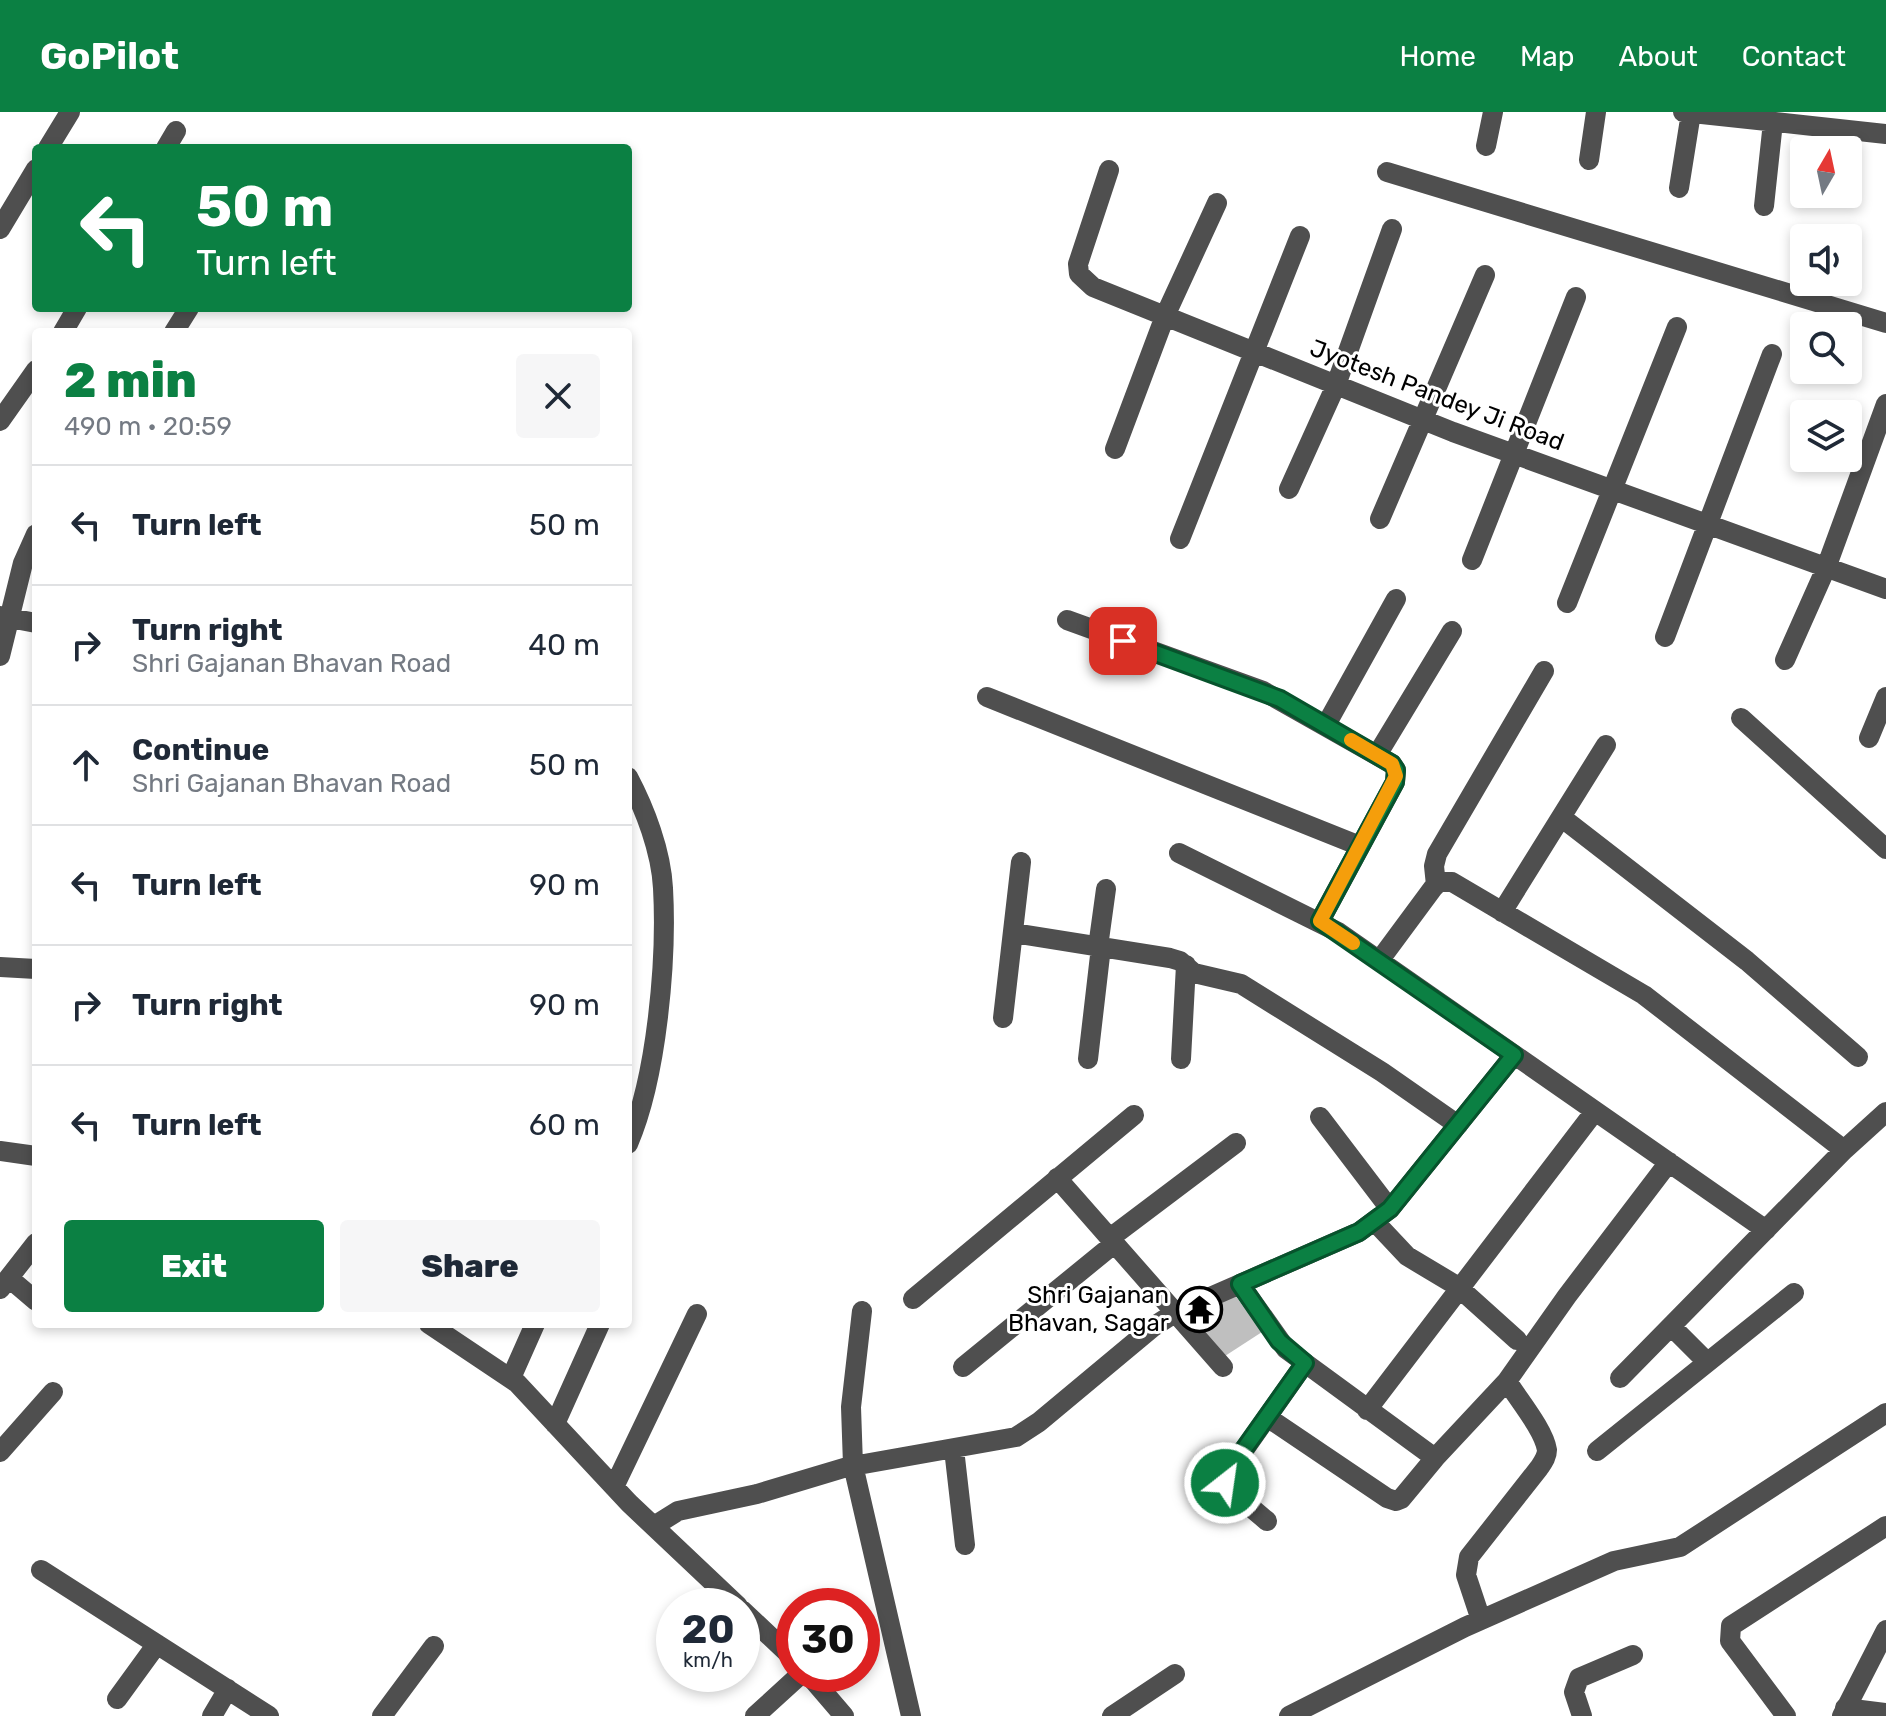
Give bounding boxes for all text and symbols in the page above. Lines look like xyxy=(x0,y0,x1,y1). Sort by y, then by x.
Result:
text: GoPilot xyxy=(40,33,179,79)
text: Home xyxy=(1399,40,1476,73)
text: Map xyxy=(1520,40,1574,73)
text: About xyxy=(1618,40,1698,73)
text: Contact xyxy=(1742,40,1846,73)
north arrow xyxy=(1790,136,1862,208)
map controls xyxy=(1790,136,1862,472)
text: 50 m xyxy=(196,174,333,240)
icon: left xyxy=(64,176,168,280)
button: sound xyxy=(1790,224,1862,296)
text: Turn left xyxy=(196,241,337,284)
button: search xyxy=(1790,312,1862,384)
street label: Jyotesh Pandey Ji Road xyxy=(1306,334,1568,456)
text: 2 min xyxy=(64,352,197,409)
button: close xyxy=(516,354,600,438)
button: layers xyxy=(1790,400,1862,472)
text: 490 m · 20:59 xyxy=(64,411,232,442)
icon: left xyxy=(64,503,108,547)
text: Turn left xyxy=(132,507,262,543)
text: 50 m xyxy=(529,507,600,543)
pin xyxy=(1089,607,1157,675)
text: Turn right xyxy=(132,612,283,648)
icon: arrive xyxy=(1101,619,1145,663)
icon: right xyxy=(64,623,108,667)
text: 40 m xyxy=(528,627,600,663)
text: Shri Gajanan Bhavan Road xyxy=(132,648,451,679)
text: Continue xyxy=(132,732,269,768)
icon: ahead xyxy=(64,743,108,787)
text: 50 m xyxy=(529,747,600,783)
text: Shri Gajanan Bhavan Road xyxy=(132,768,451,799)
icon: left xyxy=(64,863,108,907)
text: Turn left xyxy=(132,867,262,903)
text: 90 m xyxy=(529,867,600,903)
icon: right xyxy=(64,983,108,1027)
text: Turn right xyxy=(132,987,283,1023)
text: 90 m xyxy=(529,987,600,1023)
icon: left xyxy=(64,1103,108,1147)
text: Turn left xyxy=(132,1107,262,1143)
text: 60 m xyxy=(529,1107,600,1143)
button: Exit xyxy=(64,1220,324,1312)
button: Share xyxy=(340,1220,600,1312)
place label: Shri Gajanan Bhavan, Sagar xyxy=(1008,1281,1169,1337)
temple icon: Shri Gajanan Bhavan, Sagar xyxy=(1176,1285,1224,1333)
position arrow xyxy=(1183,1441,1267,1525)
speed limit sign: 30 xyxy=(776,1588,880,1692)
text: 20 xyxy=(681,1606,735,1653)
text: km/h xyxy=(683,1648,733,1672)

